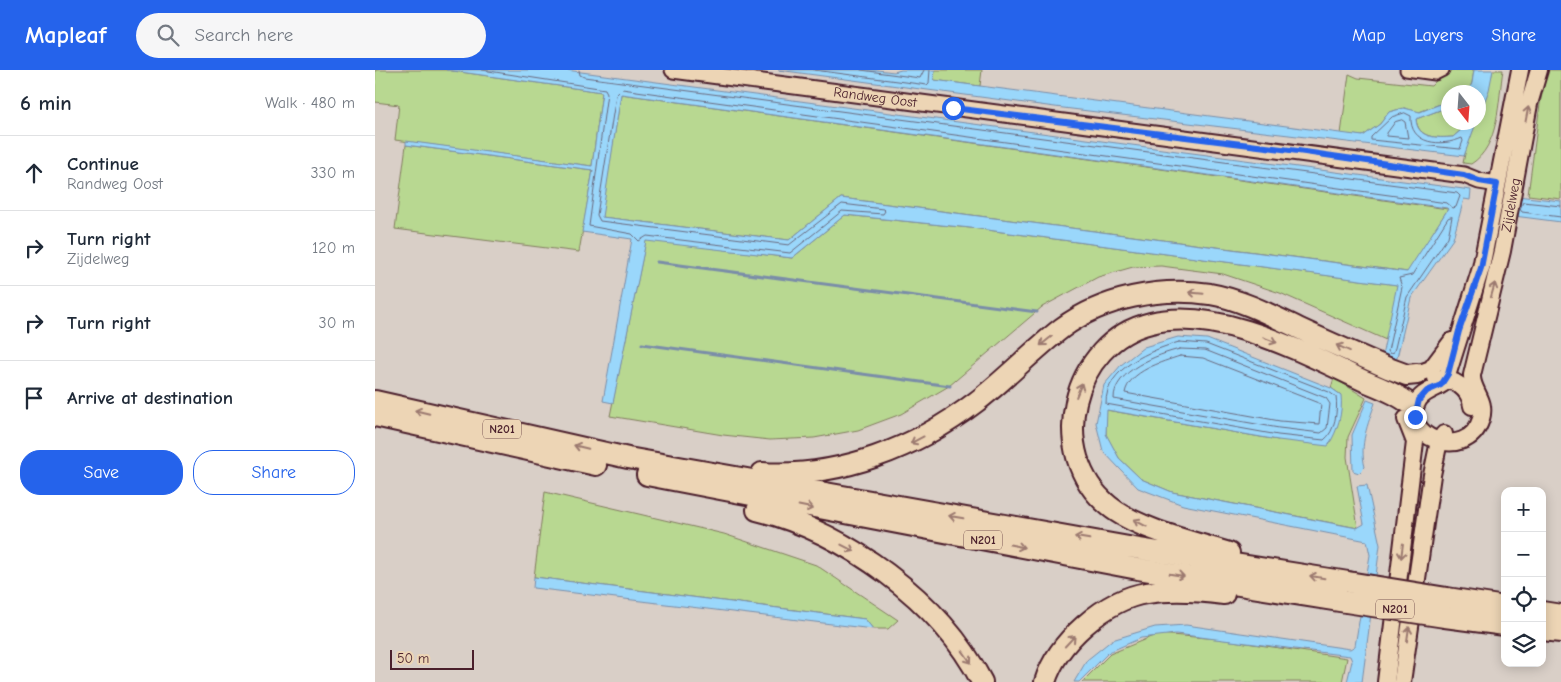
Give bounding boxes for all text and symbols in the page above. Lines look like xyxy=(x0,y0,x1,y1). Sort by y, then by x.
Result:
search box xyxy=(136,13,486,58)
text: Mapleaf xyxy=(25,21,106,49)
icon: search xyxy=(154,21,182,49)
text: Search here xyxy=(194,24,293,46)
text: Map xyxy=(1352,25,1386,46)
text: Layers xyxy=(1414,25,1463,46)
text: Share xyxy=(1491,25,1536,46)
street label: Randweg Oost xyxy=(832,83,919,111)
north arrow xyxy=(1441,85,1486,130)
text: 6 min xyxy=(20,91,72,115)
text: Walk · 480 m xyxy=(265,94,355,112)
route start xyxy=(942,97,965,120)
one-way arrow xyxy=(1523,107,1533,123)
text: Continue xyxy=(67,153,139,175)
icon: ahead xyxy=(20,159,48,187)
text: 330 m xyxy=(310,164,355,182)
text: Randweg Oost xyxy=(67,175,163,193)
street label: Zijdelweg xyxy=(1497,176,1524,233)
text: Turn right xyxy=(67,228,151,250)
icon: right xyxy=(20,234,48,262)
text: 120 m xyxy=(312,239,355,257)
text: Zijdelweg xyxy=(67,250,130,268)
one-way arrow xyxy=(1489,283,1498,299)
one-way arrow xyxy=(1189,288,1205,298)
icon: right xyxy=(20,309,48,337)
text: Turn right xyxy=(67,312,151,334)
text: 30 m xyxy=(319,314,355,332)
one-way arrow xyxy=(1040,336,1053,347)
one-way arrow xyxy=(1262,336,1277,346)
one-way arrow xyxy=(1336,343,1351,353)
one-way arrow xyxy=(1074,383,1084,398)
icon: arrive xyxy=(20,384,48,412)
text: Arrive at destination xyxy=(67,387,233,409)
route end xyxy=(1404,406,1427,429)
one-way arrow xyxy=(414,407,430,416)
road number: N201 xyxy=(483,419,521,438)
one-way arrow xyxy=(910,436,925,445)
one-way arrow xyxy=(573,442,589,451)
button: Save xyxy=(20,450,183,495)
button: Share xyxy=(193,450,355,495)
map controls xyxy=(1501,487,1546,667)
button: + xyxy=(1501,487,1546,532)
one-way arrow xyxy=(798,502,814,512)
one-way arrow xyxy=(949,511,965,521)
one-way arrow xyxy=(1132,518,1147,528)
road number: N201 xyxy=(964,530,1002,550)
button: − xyxy=(1501,532,1546,577)
one-way arrow xyxy=(1074,533,1090,543)
one-way arrow xyxy=(1009,542,1025,552)
one-way arrow xyxy=(1397,542,1407,558)
one-way arrow xyxy=(840,544,855,553)
one-way arrow xyxy=(1169,571,1185,581)
one-way arrow xyxy=(1309,571,1325,581)
button: locate xyxy=(1501,577,1546,622)
road number: N201 xyxy=(1376,600,1414,618)
button: layers xyxy=(1501,622,1546,667)
one-way arrow xyxy=(1403,626,1413,642)
one-way arrow xyxy=(1064,634,1076,647)
scale bar xyxy=(390,647,474,670)
text: 50 m xyxy=(397,650,429,667)
one-way arrow xyxy=(962,650,972,664)

